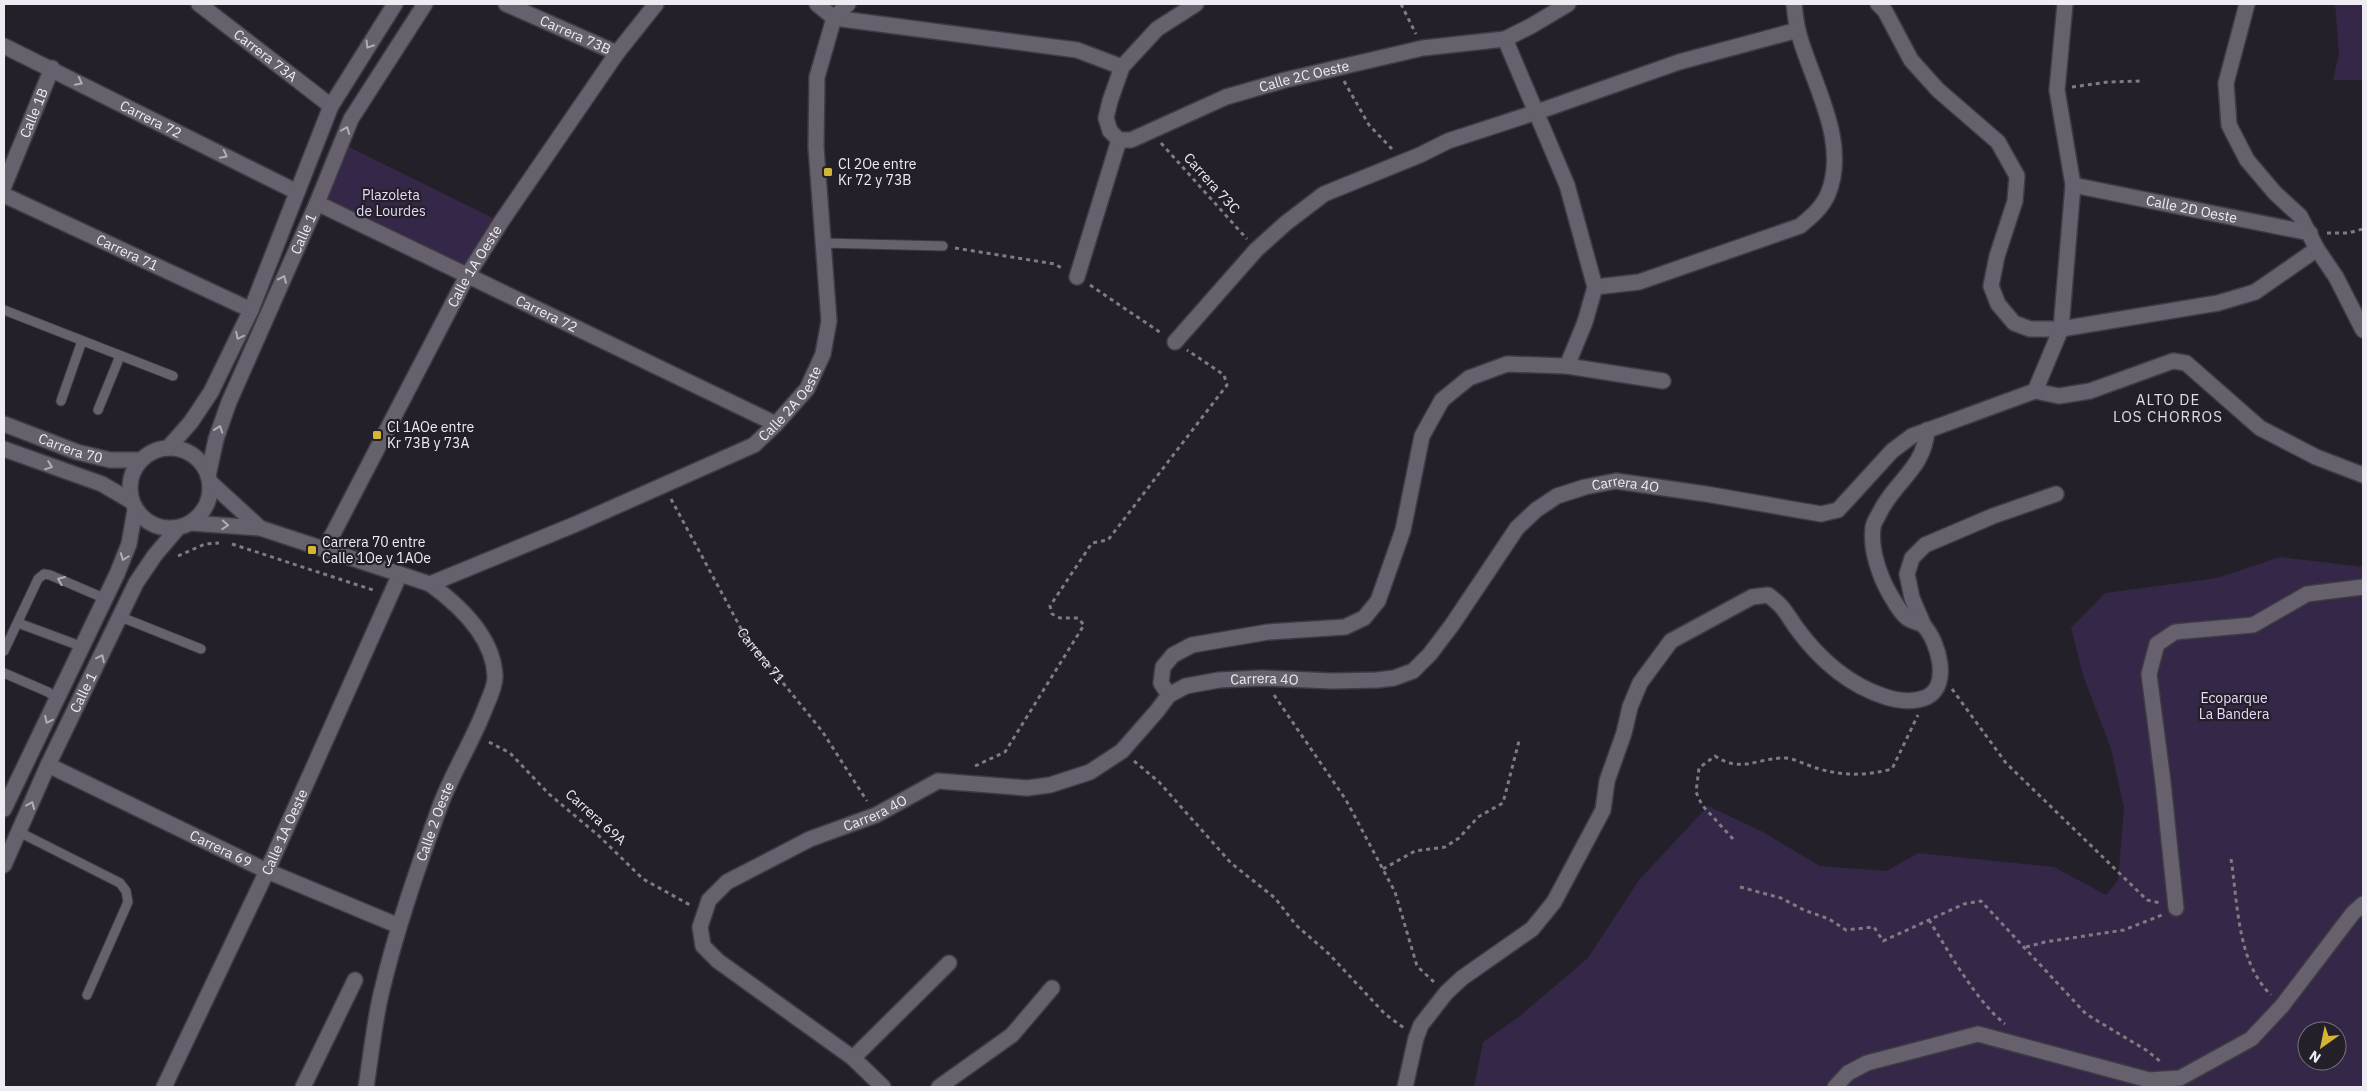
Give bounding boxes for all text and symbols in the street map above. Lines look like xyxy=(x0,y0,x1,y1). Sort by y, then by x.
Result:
street label: Carrera 73B xyxy=(537,11,614,58)
street label: Carrera 73A xyxy=(230,25,301,86)
one-way arrow xyxy=(366,40,376,49)
street label: Calle 2C Oeste xyxy=(1257,56,1351,96)
one-way arrow xyxy=(74,76,83,86)
street label: Calle 1B xyxy=(16,85,52,140)
street label: Carrera 72 xyxy=(117,96,185,142)
one-way arrow xyxy=(340,126,351,135)
one-way arrow xyxy=(219,149,228,159)
street label: Carrera 73C xyxy=(1180,149,1244,217)
place label: Cl 2Oe entre Kr 72 y 73B xyxy=(838,155,917,189)
marker: Cl 2Oe entre Kr 72 y 73B xyxy=(822,166,834,178)
park label: Plazoleta de Lourdes xyxy=(356,186,426,220)
street label: Calle 2D Oeste xyxy=(2144,191,2239,227)
street label: Calle 1 xyxy=(286,210,320,257)
street label: Calle 1A Oeste xyxy=(443,221,506,310)
street label: Carrera 71 xyxy=(93,230,161,275)
one-way arrow xyxy=(276,275,287,284)
street label: Carrera 72 xyxy=(513,291,581,336)
one-way arrow xyxy=(234,331,245,340)
street label: Calle 2A Oeste xyxy=(754,363,825,445)
district label: ALTO DE LOS CHORROS xyxy=(2113,390,2223,426)
place label: Cl 1AOe entre Kr 73B y 73A xyxy=(387,418,474,452)
one-way arrow xyxy=(214,425,224,433)
street label: Carrera 70 xyxy=(36,429,105,467)
marker: Cl 1AOe entre Kr 73B y 73A xyxy=(371,429,383,441)
one-way arrow xyxy=(45,460,53,470)
street label: Carrera 4O xyxy=(1590,472,1661,496)
one-way arrow xyxy=(222,520,230,531)
place label: Carrera 70 entre Calle 1Oe y 1AOe xyxy=(322,533,431,567)
marker: Carrera 70 entre Calle 1Oe y 1AOe xyxy=(306,544,318,556)
one-way arrow xyxy=(120,552,130,561)
one-way arrow xyxy=(57,575,66,586)
street label: Carrera 71 xyxy=(733,625,789,687)
one-way arrow xyxy=(95,654,105,663)
street label: Calle 1 xyxy=(66,669,101,716)
street label: Carrera 4O xyxy=(1230,669,1299,689)
park label: Ecoparque La Bandera xyxy=(2199,689,2270,723)
one-way arrow xyxy=(44,715,54,724)
street label: Calle 2 Oeste xyxy=(412,779,458,864)
street label: Carrera 69A xyxy=(562,785,630,849)
street label: Calle 1A Oeste xyxy=(257,786,312,878)
street label: Carrera 4O xyxy=(841,791,910,835)
one-way arrow xyxy=(24,801,35,810)
street label: Carrera 69 xyxy=(187,826,255,871)
north arrow xyxy=(2297,1021,2347,1071)
text: N xyxy=(2306,1047,2324,1067)

